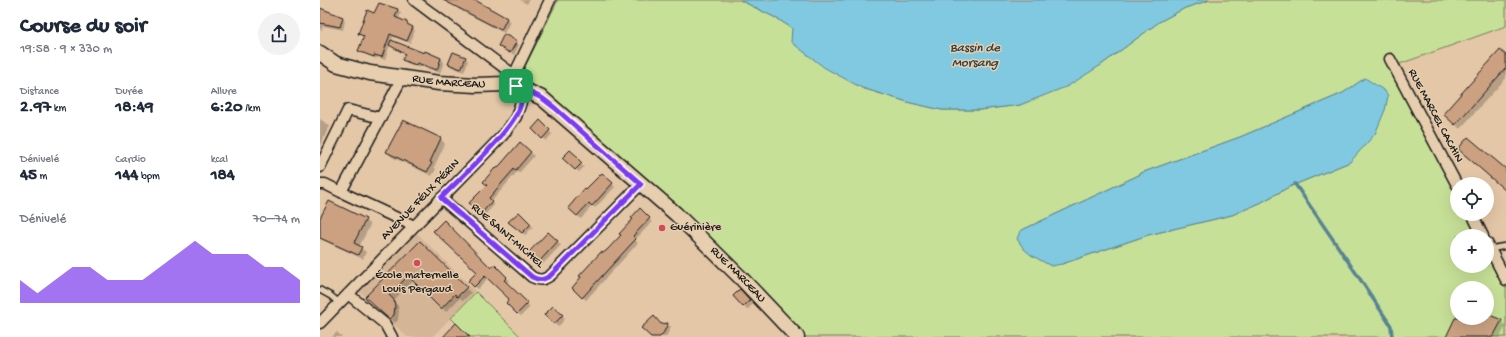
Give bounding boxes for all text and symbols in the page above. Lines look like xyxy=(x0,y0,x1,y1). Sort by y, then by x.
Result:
button: share xyxy=(258,13,300,55)
text: Course du soir xyxy=(20,14,147,40)
water label: Bassin de Morsang xyxy=(950,41,1001,71)
text: 19:58 · 9 × 330 m xyxy=(20,42,112,57)
street label: RUE MARCEL CACHIN xyxy=(1404,67,1466,165)
pin xyxy=(499,69,533,103)
street label: RUE MARCEAU xyxy=(411,72,486,92)
icon: arrive xyxy=(505,75,527,97)
text: Distance xyxy=(20,86,59,98)
text: Durée xyxy=(115,86,143,98)
text: Allure xyxy=(211,86,237,98)
text: 2.97 xyxy=(20,98,51,118)
text: 18:49 xyxy=(115,98,153,118)
text: 6:20 xyxy=(211,98,243,118)
text: km xyxy=(51,103,66,115)
text: /km xyxy=(243,103,261,115)
text: Dénivelé xyxy=(20,154,59,166)
text: Cardio xyxy=(115,154,146,166)
text: kcal xyxy=(211,154,228,166)
street label: AVENUE FÉLIX PÉRIN xyxy=(379,156,463,244)
text: 45 xyxy=(20,166,37,186)
text: 144 xyxy=(115,166,138,186)
text: 184 xyxy=(211,166,235,186)
text: m xyxy=(37,171,47,183)
text: bpm xyxy=(138,171,160,183)
map controls xyxy=(1450,177,1494,325)
button: locate xyxy=(1450,177,1494,221)
street label: RUE SAINT-MICHEL xyxy=(468,201,547,272)
text: Dénivelé xyxy=(20,212,66,227)
text: 70–74 m xyxy=(253,212,300,227)
place label: Guérinière xyxy=(670,221,722,235)
marker: Guérinière xyxy=(657,223,667,233)
button: + xyxy=(1450,229,1494,273)
street label: RUE MARCEAU xyxy=(707,244,768,306)
marker: École maternelle Louis Pergaud xyxy=(412,258,422,268)
place label: École maternelle Louis Pergaud xyxy=(375,269,459,297)
button: − xyxy=(1450,281,1494,325)

